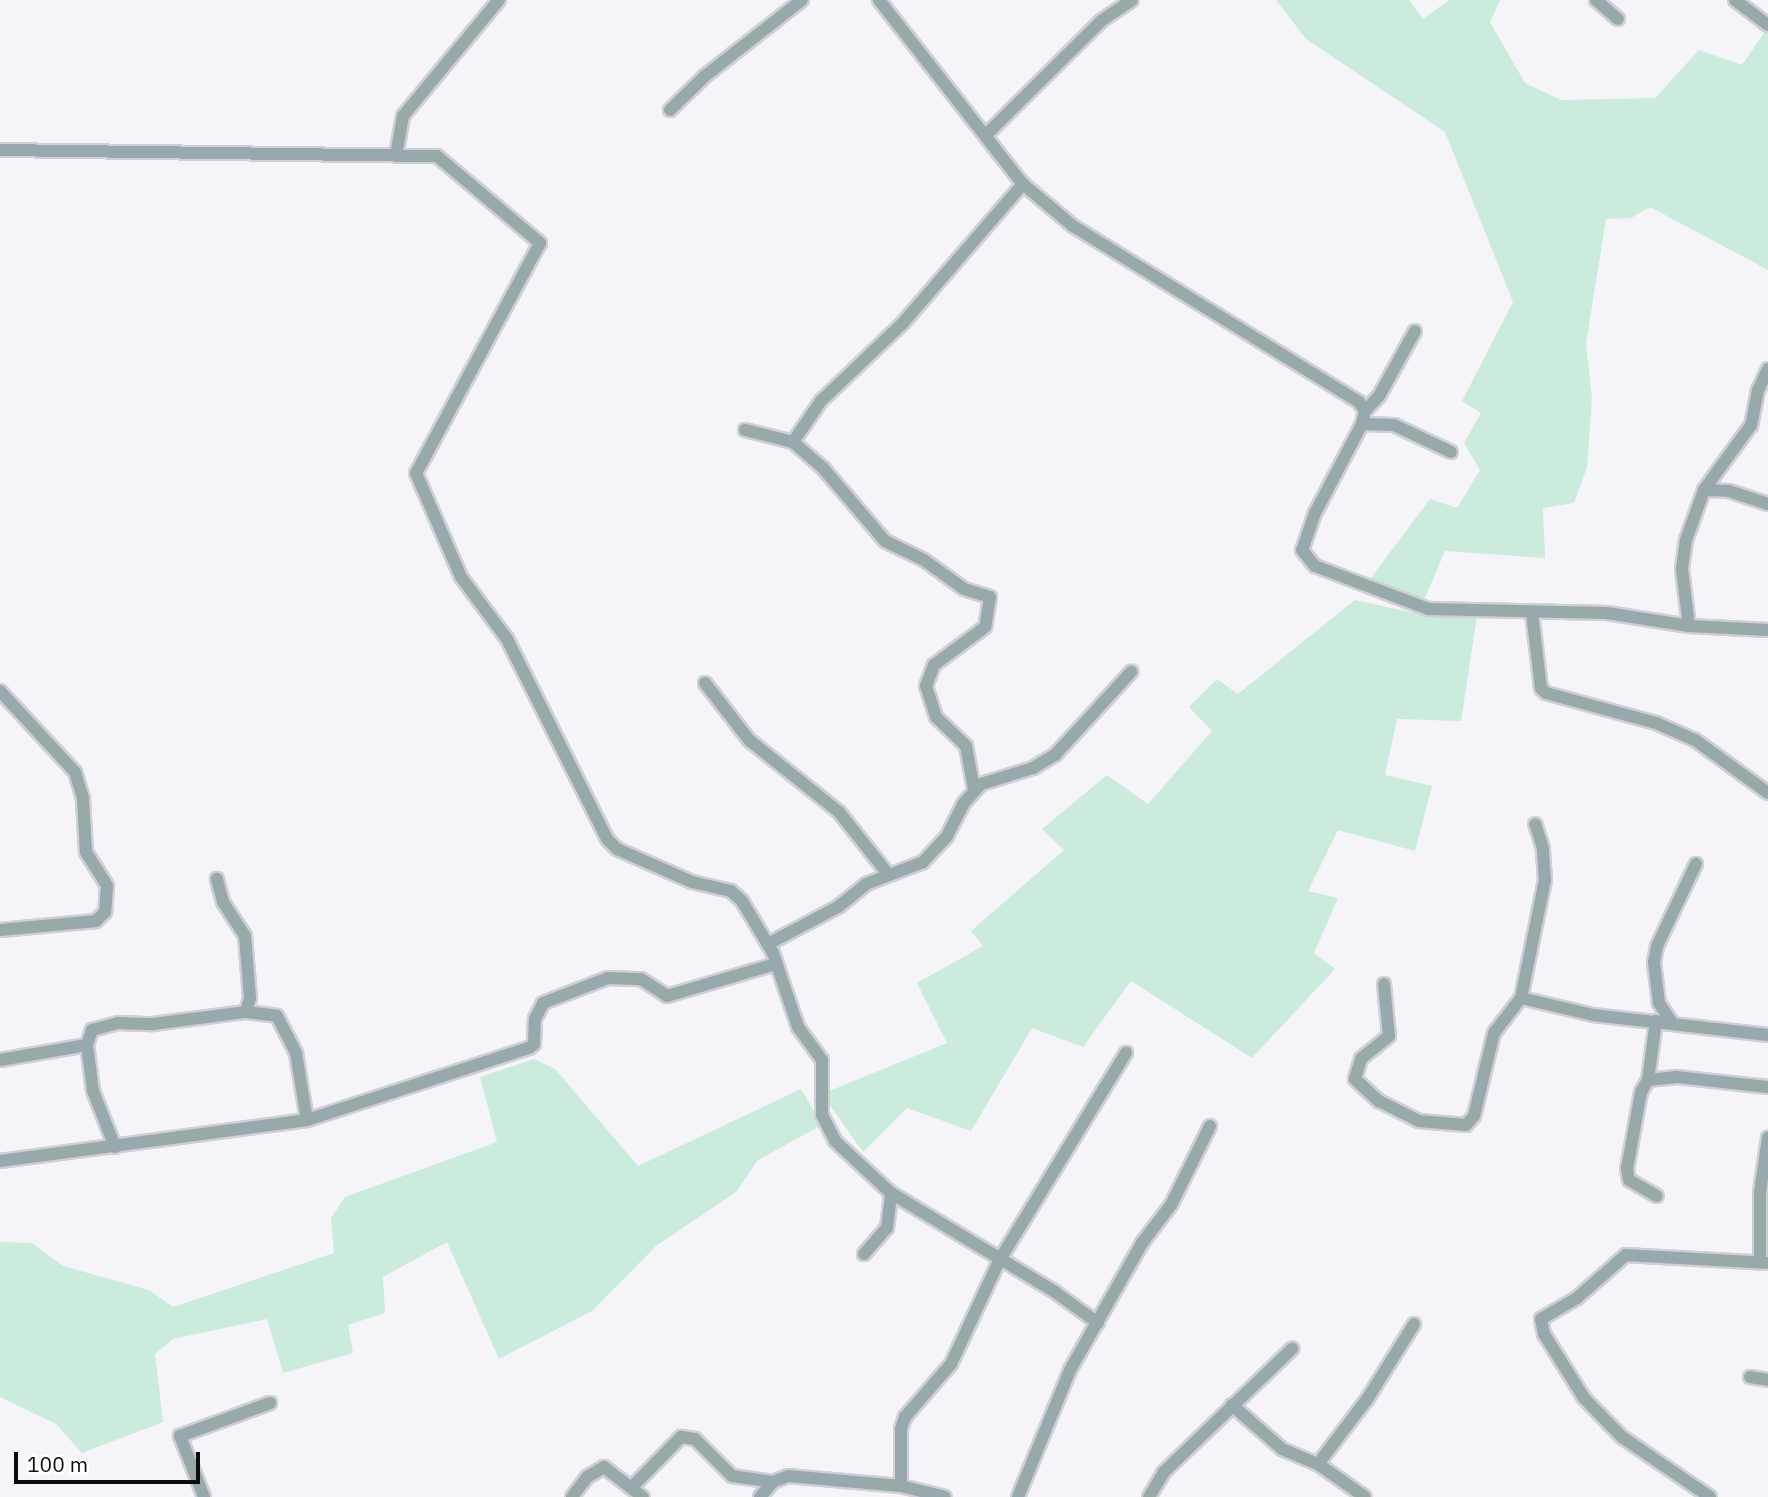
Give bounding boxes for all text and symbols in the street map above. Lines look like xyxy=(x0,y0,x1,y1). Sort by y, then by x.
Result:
scale bar xyxy=(18,1438,203,1482)
text: 100 m xyxy=(27,1450,88,1478)

